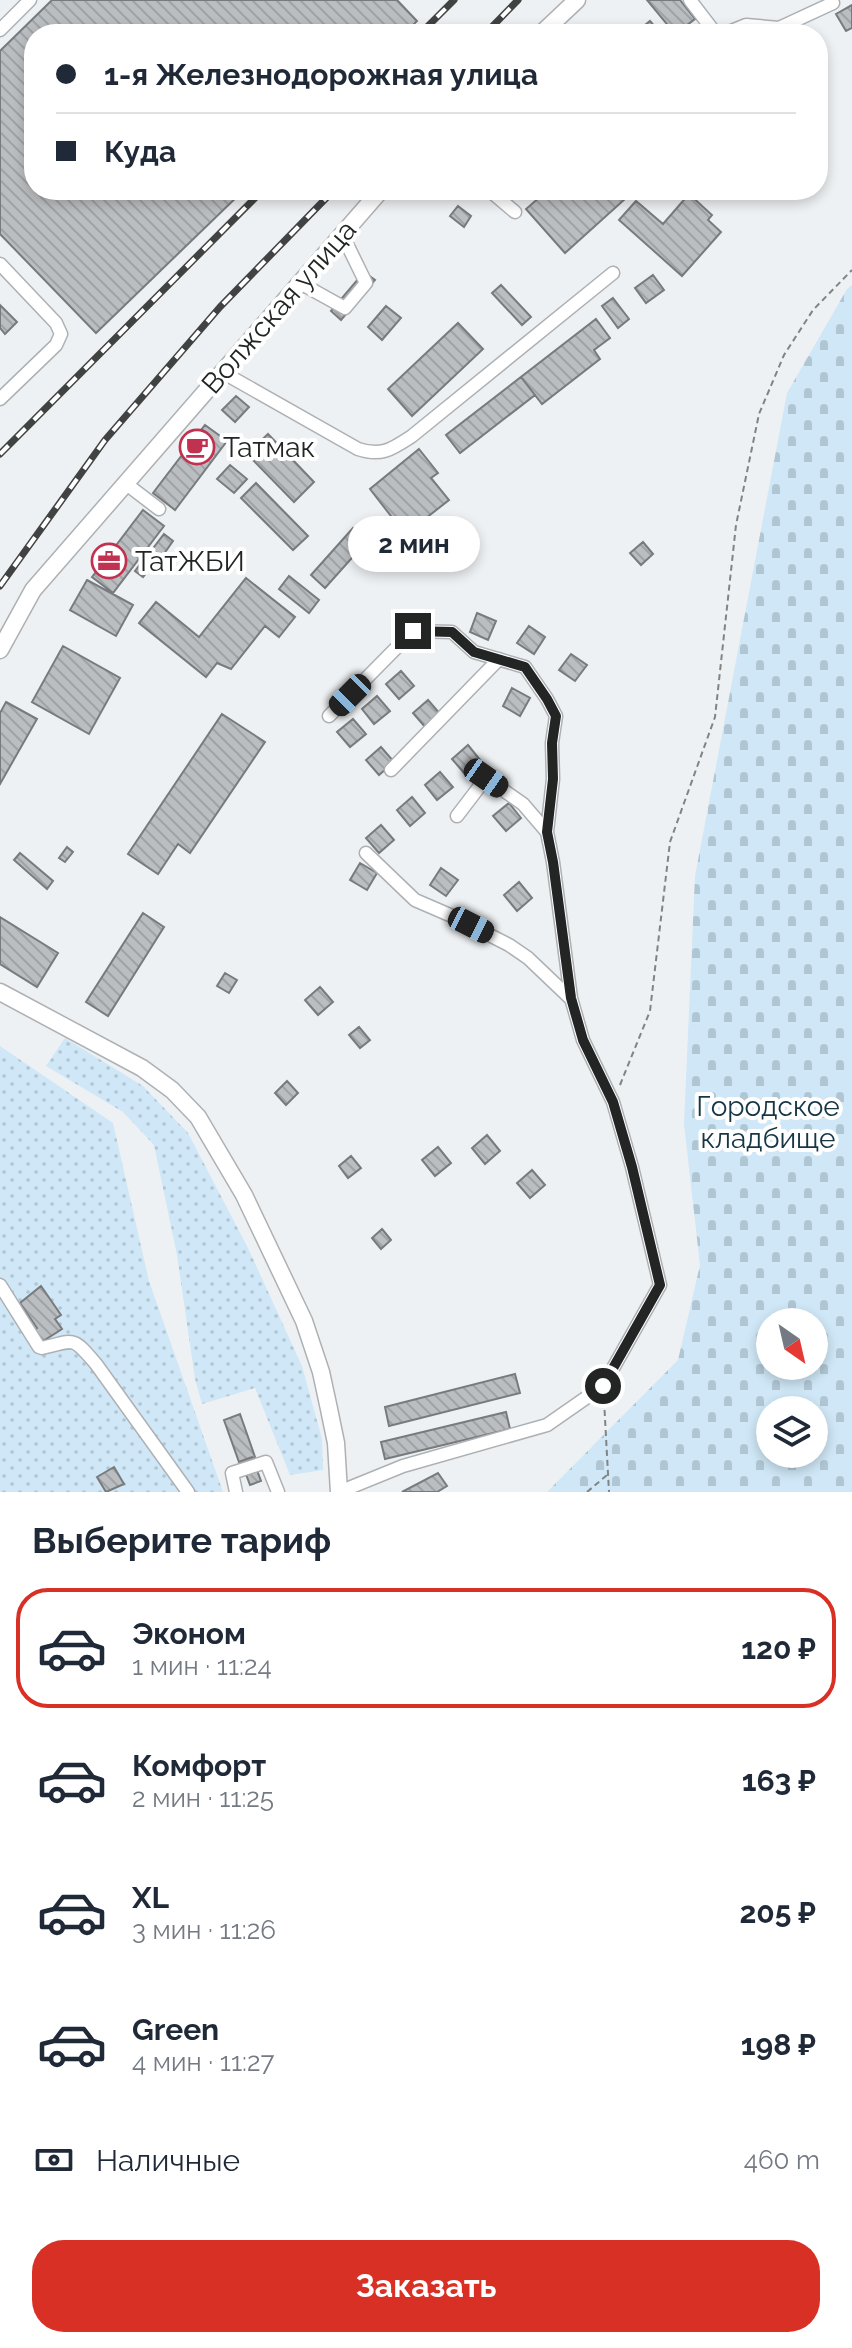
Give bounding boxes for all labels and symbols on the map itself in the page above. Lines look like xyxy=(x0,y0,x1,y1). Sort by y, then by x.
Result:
street label: Волжская улица xyxy=(195,214,363,400)
cafe icon: Татмак xyxy=(178,428,216,466)
place label: Татмак xyxy=(223,431,315,464)
callout: 2 мин xyxy=(347,515,479,571)
office icon: ТатЖБИ xyxy=(90,542,128,580)
place label: ТатЖБИ xyxy=(135,545,245,578)
route end xyxy=(395,613,431,649)
car xyxy=(325,670,375,720)
car xyxy=(459,754,513,802)
car xyxy=(444,903,498,947)
park label: Городское кладбище xyxy=(696,1090,840,1155)
north arrow xyxy=(756,1308,828,1380)
route start xyxy=(585,1368,621,1404)

